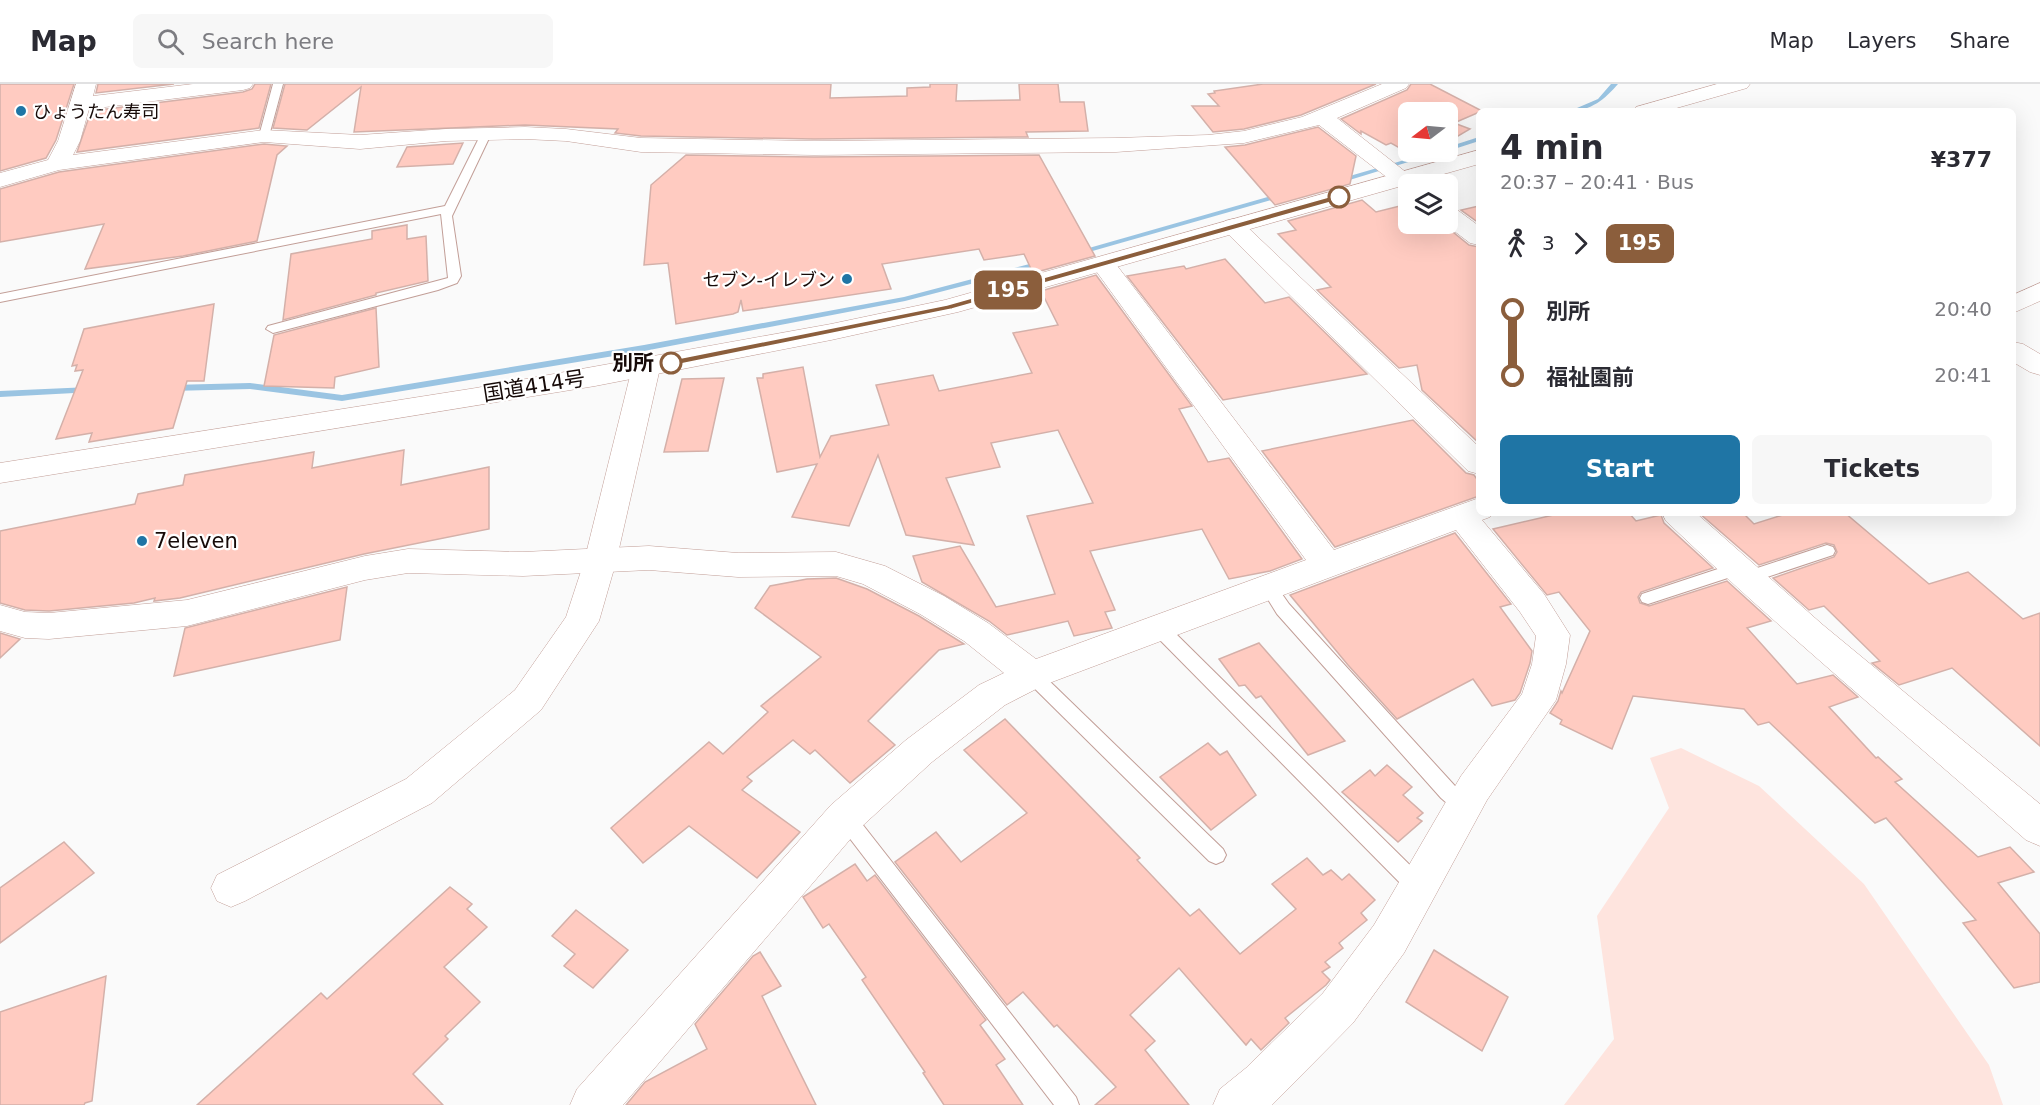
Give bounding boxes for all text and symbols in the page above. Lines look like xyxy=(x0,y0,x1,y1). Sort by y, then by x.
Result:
search box xyxy=(133,14,553,68)
text: Map xyxy=(30,25,97,58)
icon: search xyxy=(154,25,187,58)
text: Search here xyxy=(202,29,334,54)
text: Map xyxy=(1770,29,1814,53)
text: Layers xyxy=(1847,29,1916,53)
text: Share xyxy=(1949,29,2010,53)
place label: ひょうたん寿司 xyxy=(33,101,159,122)
north arrow xyxy=(1398,102,1458,162)
map controls xyxy=(1398,102,1458,234)
marker: ひょうたん寿司 xyxy=(14,104,28,118)
text: 4 min xyxy=(1500,128,1604,167)
text: ¥377 xyxy=(1931,147,1992,172)
text: 20:37 – 20:41 · Bus xyxy=(1500,170,1694,194)
button: layers xyxy=(1398,174,1458,234)
unlabelled marker xyxy=(1328,186,1350,208)
icon: walk xyxy=(1500,227,1533,260)
icon: forward xyxy=(1564,227,1597,260)
text: 3 xyxy=(1542,231,1555,255)
text: 195 xyxy=(1618,231,1662,255)
place label: セブン-イレブン xyxy=(703,269,835,290)
line badge: 195 xyxy=(974,270,1042,310)
marker: セブン-イレブン xyxy=(840,272,854,286)
text: 195 xyxy=(986,278,1030,302)
text: 20:40 xyxy=(1934,297,1992,321)
text: 別所 xyxy=(1546,299,1590,324)
place label: 別所 xyxy=(612,351,654,375)
marker: 別所 xyxy=(660,352,682,374)
text: 20:41 xyxy=(1934,363,1992,387)
text: 福祉園前 xyxy=(1546,365,1634,390)
street label: 国道414号 xyxy=(481,366,587,406)
button: Start xyxy=(1500,435,1740,504)
button: Tickets xyxy=(1752,435,1992,504)
place label: 7eleven xyxy=(154,529,238,553)
marker: 7eleven xyxy=(135,534,149,548)

